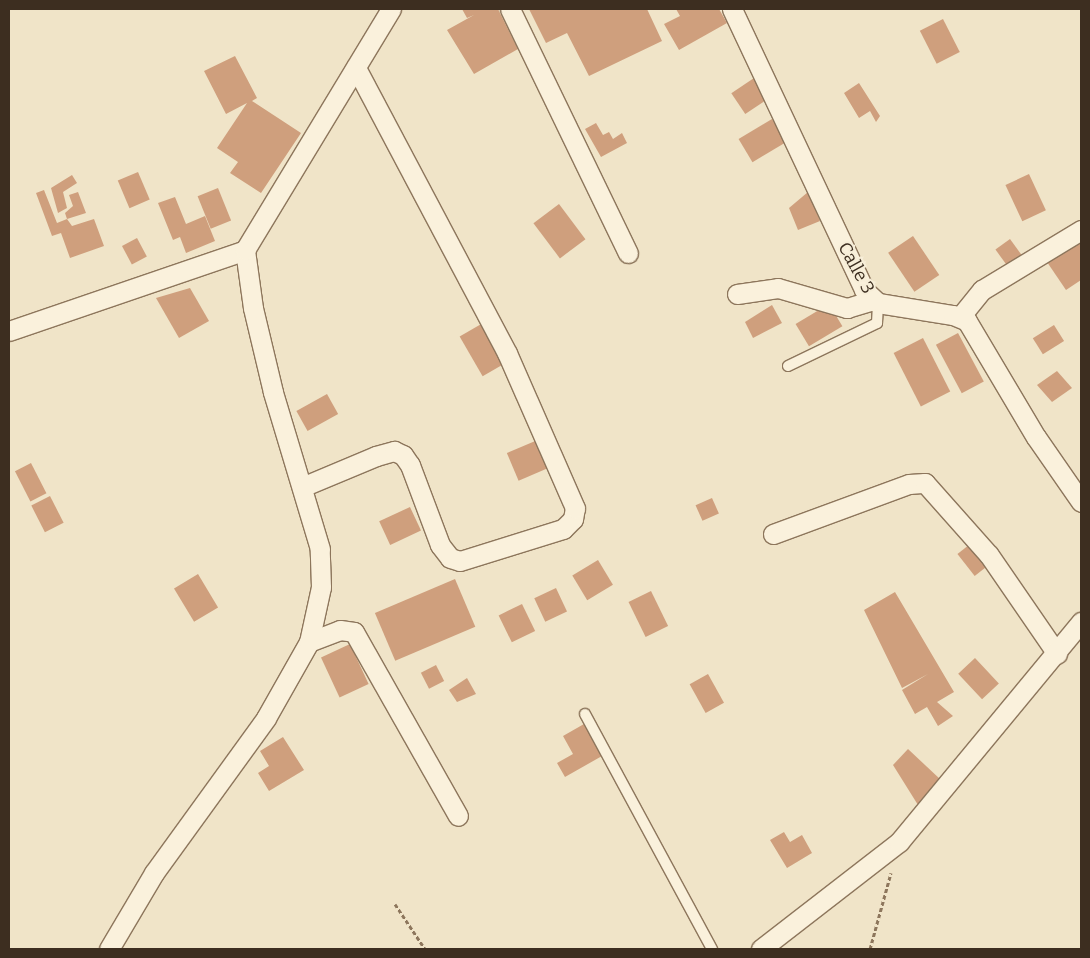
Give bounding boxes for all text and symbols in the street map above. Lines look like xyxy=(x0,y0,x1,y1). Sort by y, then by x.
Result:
street label: Calle 3 xyxy=(833,239,879,297)

